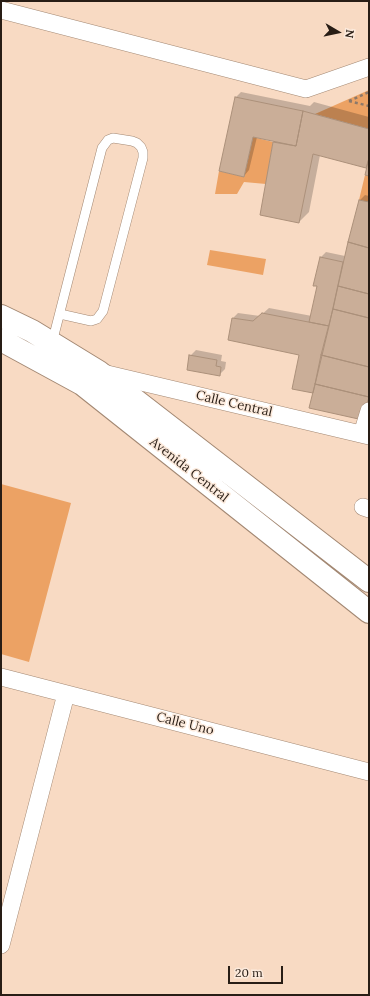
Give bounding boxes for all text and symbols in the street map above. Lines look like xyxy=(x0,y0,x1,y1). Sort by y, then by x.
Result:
north arrow xyxy=(318,12,358,52)
text: N xyxy=(342,29,357,39)
street label: Calle Central xyxy=(194,388,274,420)
street label: Avenida Central xyxy=(147,434,231,506)
street label: Calle Uno xyxy=(155,709,215,739)
scale bar xyxy=(230,958,285,984)
text: 20 m xyxy=(235,965,263,980)

